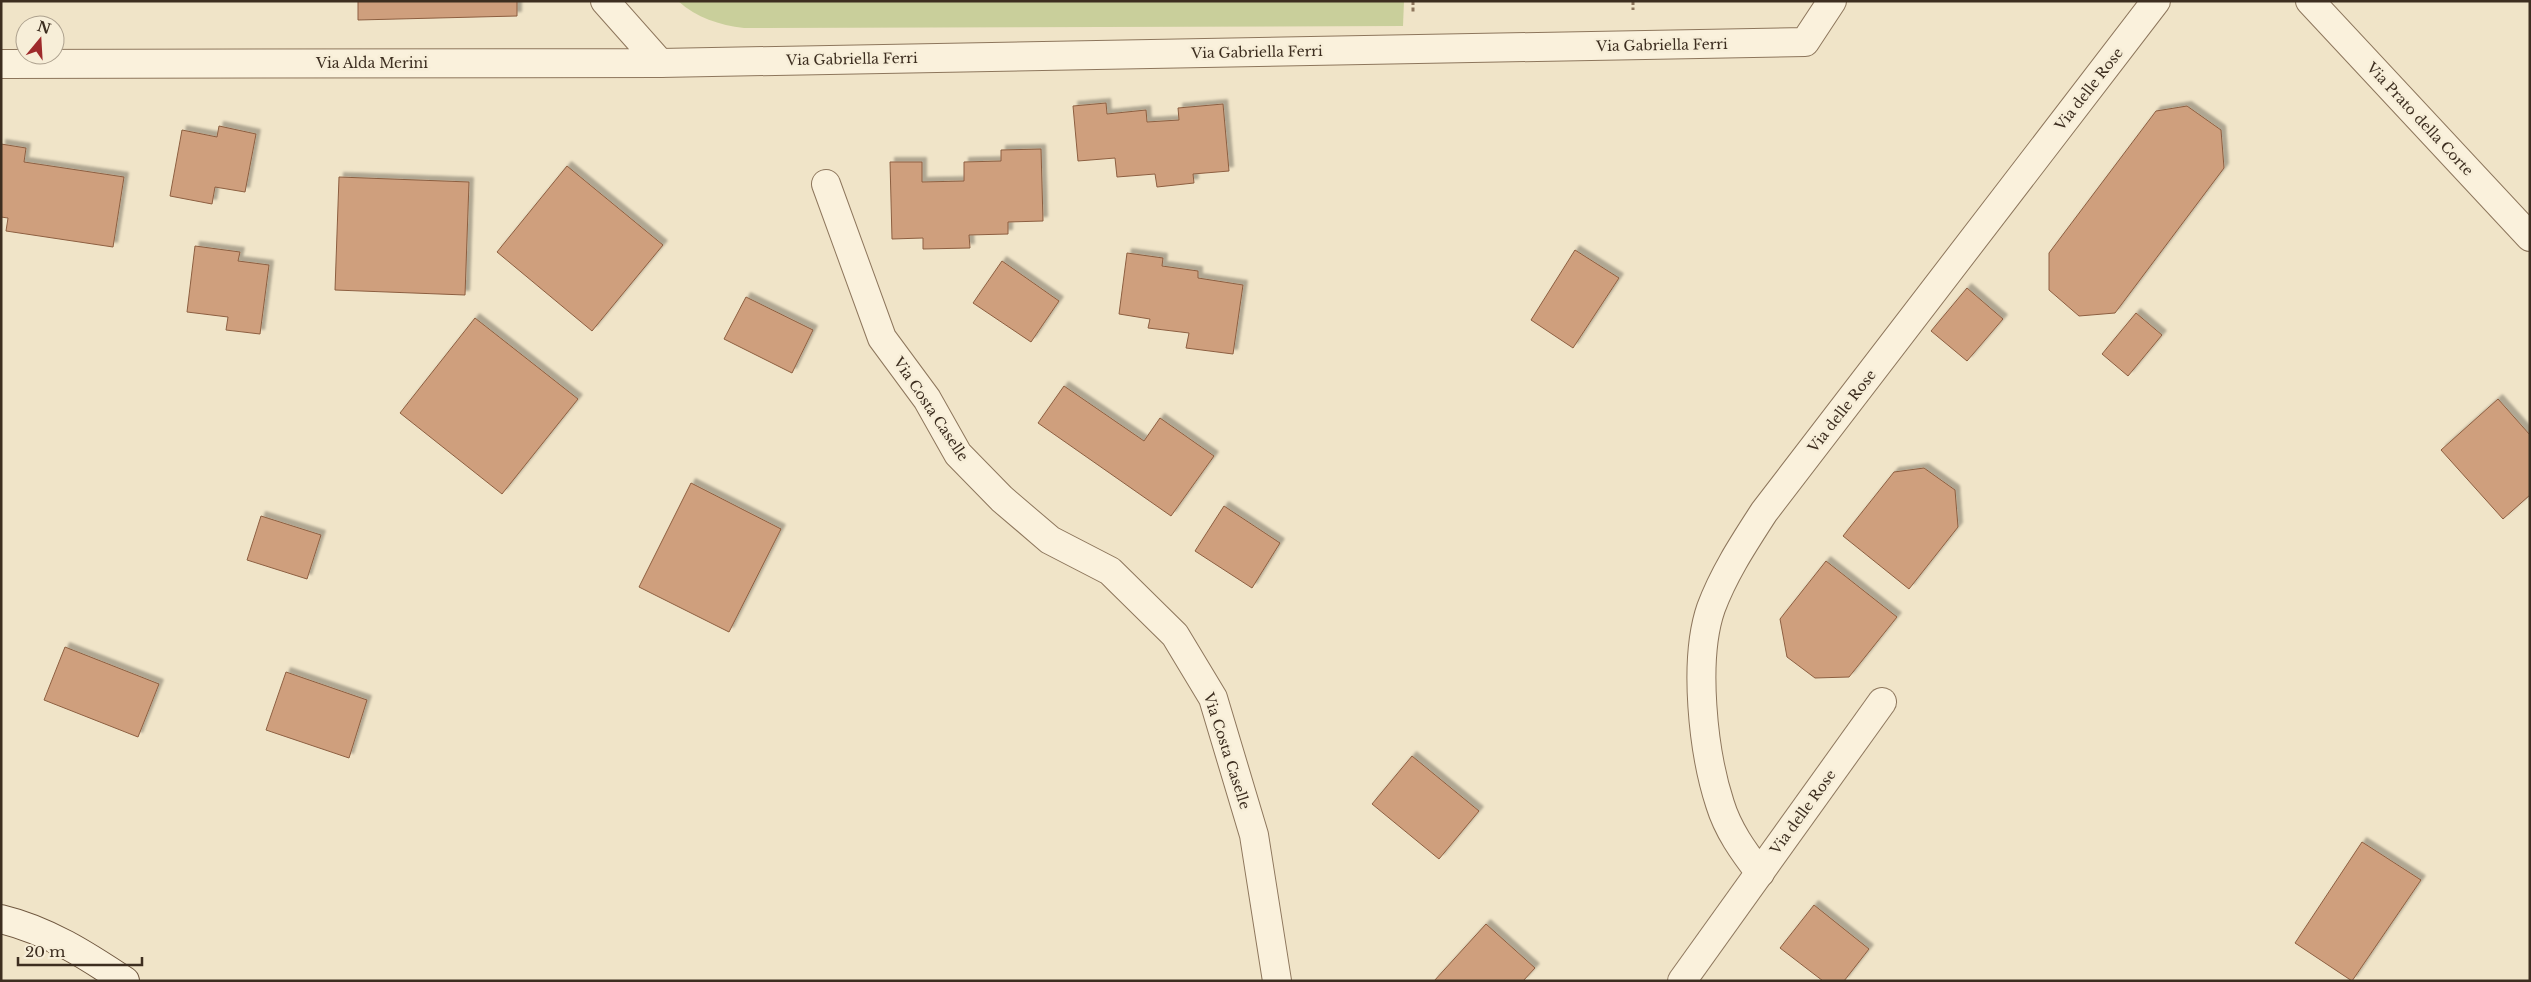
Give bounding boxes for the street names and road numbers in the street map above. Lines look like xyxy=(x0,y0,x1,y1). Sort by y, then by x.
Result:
street label: Via Gabriella Ferri xyxy=(1595,35,1728,55)
street label: Via Gabriella Ferri xyxy=(1190,42,1323,62)
street label: Via delle Rose xyxy=(2050,44,2127,135)
street label: Via Gabriella Ferri xyxy=(785,49,918,69)
street label: Via Alda Merini xyxy=(315,54,428,72)
street label: Via Prato della Corte xyxy=(2362,58,2477,179)
street label: Via Costa Caselle xyxy=(889,353,972,464)
street label: Via delle Rose xyxy=(1803,366,1880,457)
street label: Via Costa Caselle xyxy=(1199,690,1254,812)
street label: Via delle Rose xyxy=(1766,766,1840,859)

